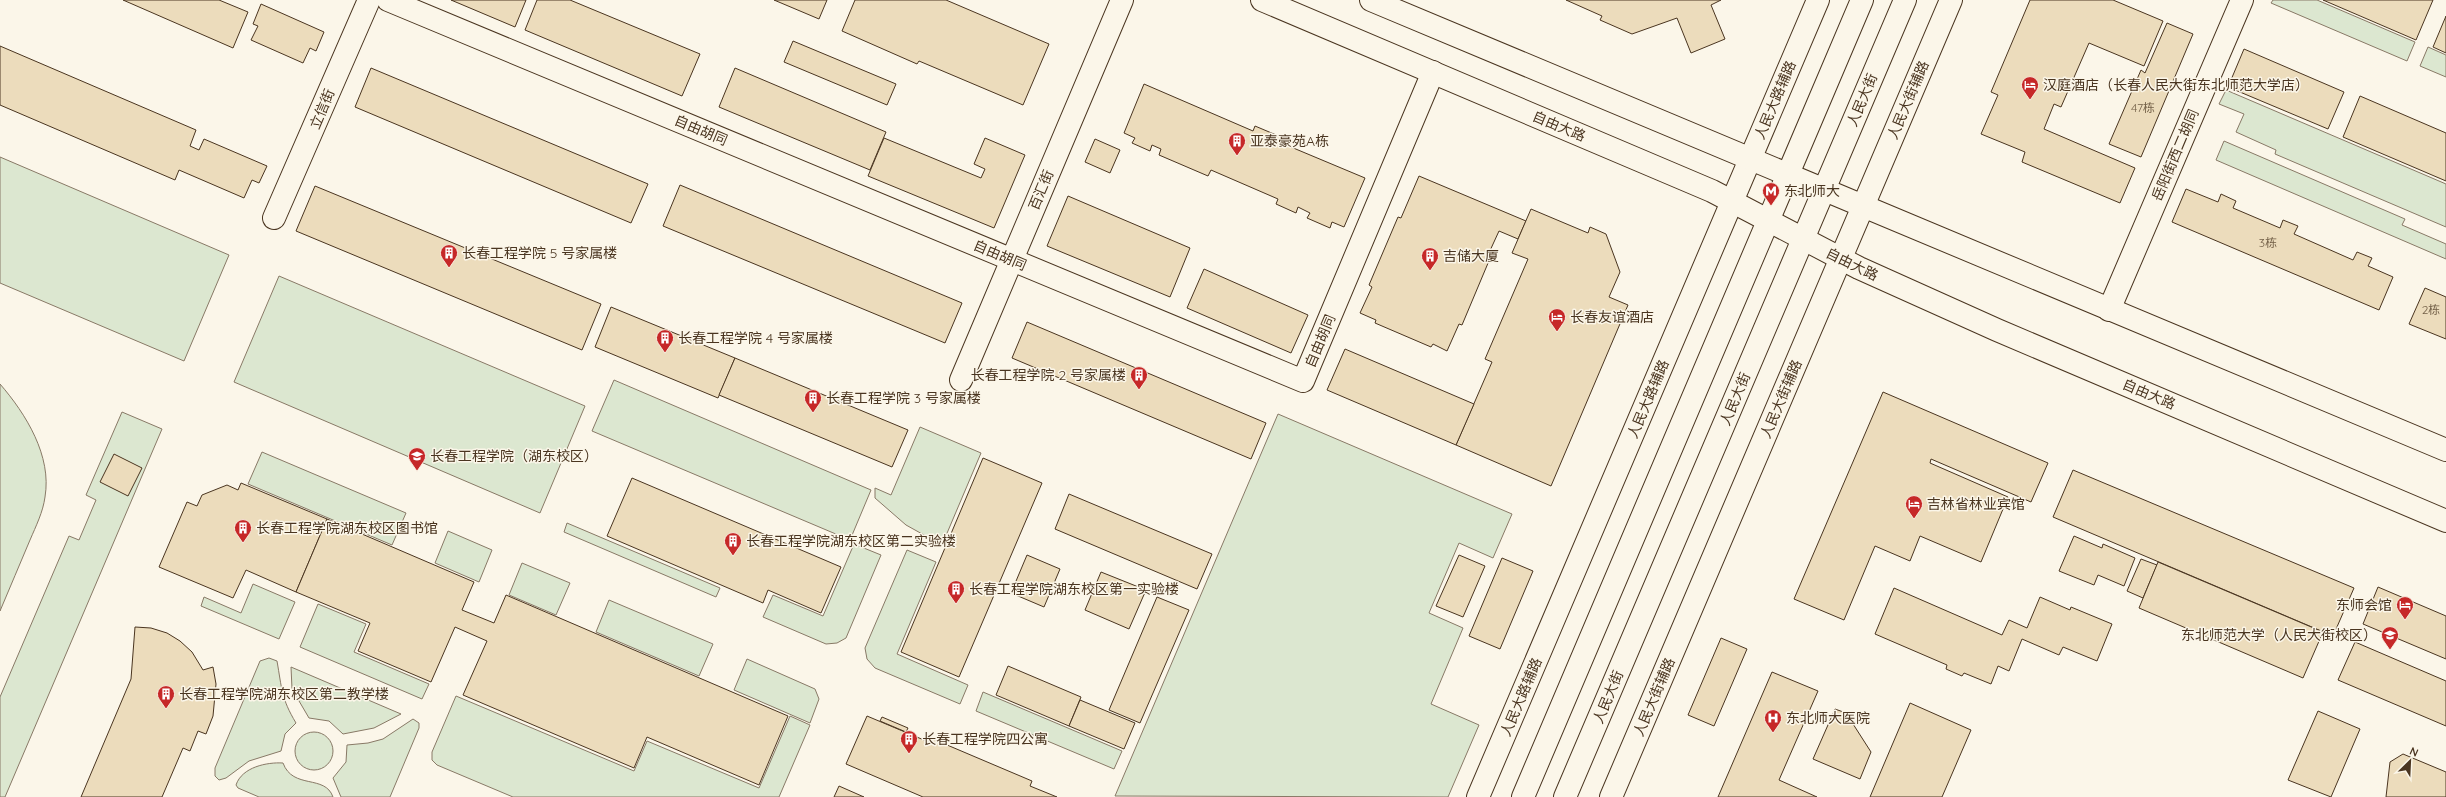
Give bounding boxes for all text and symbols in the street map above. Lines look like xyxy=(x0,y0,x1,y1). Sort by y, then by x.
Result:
street label: 人民大路辅路 xyxy=(1750,58,1800,142)
street label: 人民大街辅路 xyxy=(1883,58,1933,142)
street label: 人民大街 xyxy=(1843,71,1881,129)
hotel icon: 汉庭酒店（长春人民大街东北师范大学店） xyxy=(2020,75,2040,100)
place label: 汉庭酒店（长春人民大街东北师范大学店） xyxy=(2043,76,2309,94)
street label: 立信街 xyxy=(306,86,338,132)
house number: 47栋 xyxy=(2131,100,2155,115)
street label: 岳阳街西二胡同 xyxy=(2148,106,2202,204)
street label: 自由大路 xyxy=(1530,107,1588,145)
street label: 自由胡同 xyxy=(672,111,730,149)
building icon: 亚泰豪苑A栋 xyxy=(1227,131,1247,156)
place label: 亚泰豪苑A栋 xyxy=(1250,132,1329,150)
street label: 百汇街 xyxy=(1025,167,1057,213)
metro station icon: 东北师大 xyxy=(1761,181,1781,206)
place label: 东北师大 xyxy=(1784,182,1840,200)
house number: 3栋 xyxy=(2259,235,2277,250)
street label: 自由胡同 xyxy=(971,236,1029,274)
building icon: 长春工程学院 5 号家属楼 xyxy=(439,243,459,268)
place label: 长春工程学院 5 号家属楼 xyxy=(462,244,617,262)
street label: 自由大路 xyxy=(1823,244,1881,284)
building icon: 吉储大厦 xyxy=(1420,246,1440,271)
place label: 吉储大厦 xyxy=(1443,247,1499,265)
house number: 2栋 xyxy=(2422,302,2440,317)
hotel icon: 长春友谊酒店 xyxy=(1547,307,1567,332)
place label: 长春友谊酒店 xyxy=(1570,308,1654,326)
street label: 自由胡同 xyxy=(1301,312,1339,370)
building icon: 长春工程学院 4 号家属楼 xyxy=(655,328,675,353)
place label: 长春工程学院 4 号家属楼 xyxy=(678,329,833,347)
street label: 人民大路辅路 xyxy=(1623,357,1673,441)
street label: 人民大街辅路 xyxy=(1756,357,1806,441)
building icon: 长春工程学院 2 号家属楼 xyxy=(1129,365,1149,390)
place label: 长春工程学院 2 号家属楼 xyxy=(971,366,1126,384)
street label: 人民大街 xyxy=(1716,370,1754,428)
street label: 自由大路 xyxy=(2120,375,2178,413)
building icon: 长春工程学院 3 号家属楼 xyxy=(803,388,823,413)
place label: 长春工程学院 3 号家属楼 xyxy=(826,389,981,407)
school or university icon: 长春工程学院（湖东校区） xyxy=(407,446,427,471)
place label: 长春工程学院（湖东校区） xyxy=(430,447,598,465)
hotel icon: 吉林省林业宾馆 xyxy=(1904,494,1924,519)
place label: 吉林省林业宾馆 xyxy=(1927,495,2025,513)
building icon: 长春工程学院湖东校区图书馆 xyxy=(233,518,253,543)
place label: 长春工程学院湖东校区图书馆 xyxy=(256,519,438,537)
building icon: 长春工程学院湖东校区第二实验楼 xyxy=(723,531,743,556)
place label: 长春工程学院湖东校区第二实验楼 xyxy=(746,532,956,550)
building icon: 长春工程学院湖东校区第一实验楼 xyxy=(946,579,966,604)
place label: 长春工程学院湖东校区第一实验楼 xyxy=(969,580,1179,598)
hotel icon: 东师会馆 xyxy=(2395,595,2415,620)
place label: 东师会馆 xyxy=(2336,596,2392,614)
school or university icon: 东北师范大学（人民大街校区） xyxy=(2380,625,2400,650)
place label: 东北师范大学（人民大街校区） xyxy=(2181,626,2377,644)
street label: 人民大路辅路 xyxy=(1496,655,1546,739)
street label: 人民大街辅路 xyxy=(1629,655,1679,739)
street label: 人民大街 xyxy=(1589,668,1627,726)
building icon: 长春工程学院湖东校区第二教学楼 xyxy=(156,684,176,709)
place label: 长春工程学院湖东校区第二教学楼 xyxy=(179,685,389,703)
hospital icon: 东北师大医院 xyxy=(1763,708,1783,733)
place label: 东北师大医院 xyxy=(1786,709,1870,727)
building icon: 长春工程学院四公寓 xyxy=(899,729,919,754)
place label: 长春工程学院四公寓 xyxy=(922,730,1048,748)
north arrow xyxy=(2390,741,2430,781)
text: N xyxy=(2408,744,2421,760)

